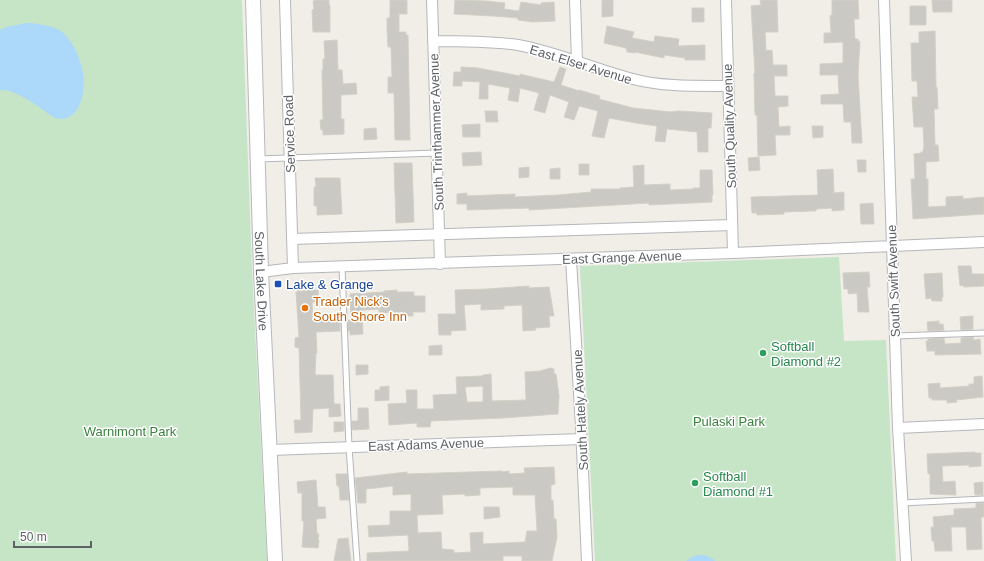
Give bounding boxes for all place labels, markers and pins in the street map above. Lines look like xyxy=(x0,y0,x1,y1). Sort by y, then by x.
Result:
place label: Lake & Grange xyxy=(286,277,373,292)
marker: Lake & Grange xyxy=(273,279,283,289)
place label: Trader Nick's South Shore Inn xyxy=(313,294,407,324)
marker: Trader Nick's South Shore Inn xyxy=(300,303,310,313)
place label: Softball Diamond #2 xyxy=(771,339,841,369)
marker: Softball Diamond #2 xyxy=(758,348,768,358)
place label: Softball Diamond #1 xyxy=(703,469,773,499)
marker: Softball Diamond #1 xyxy=(690,478,700,488)

